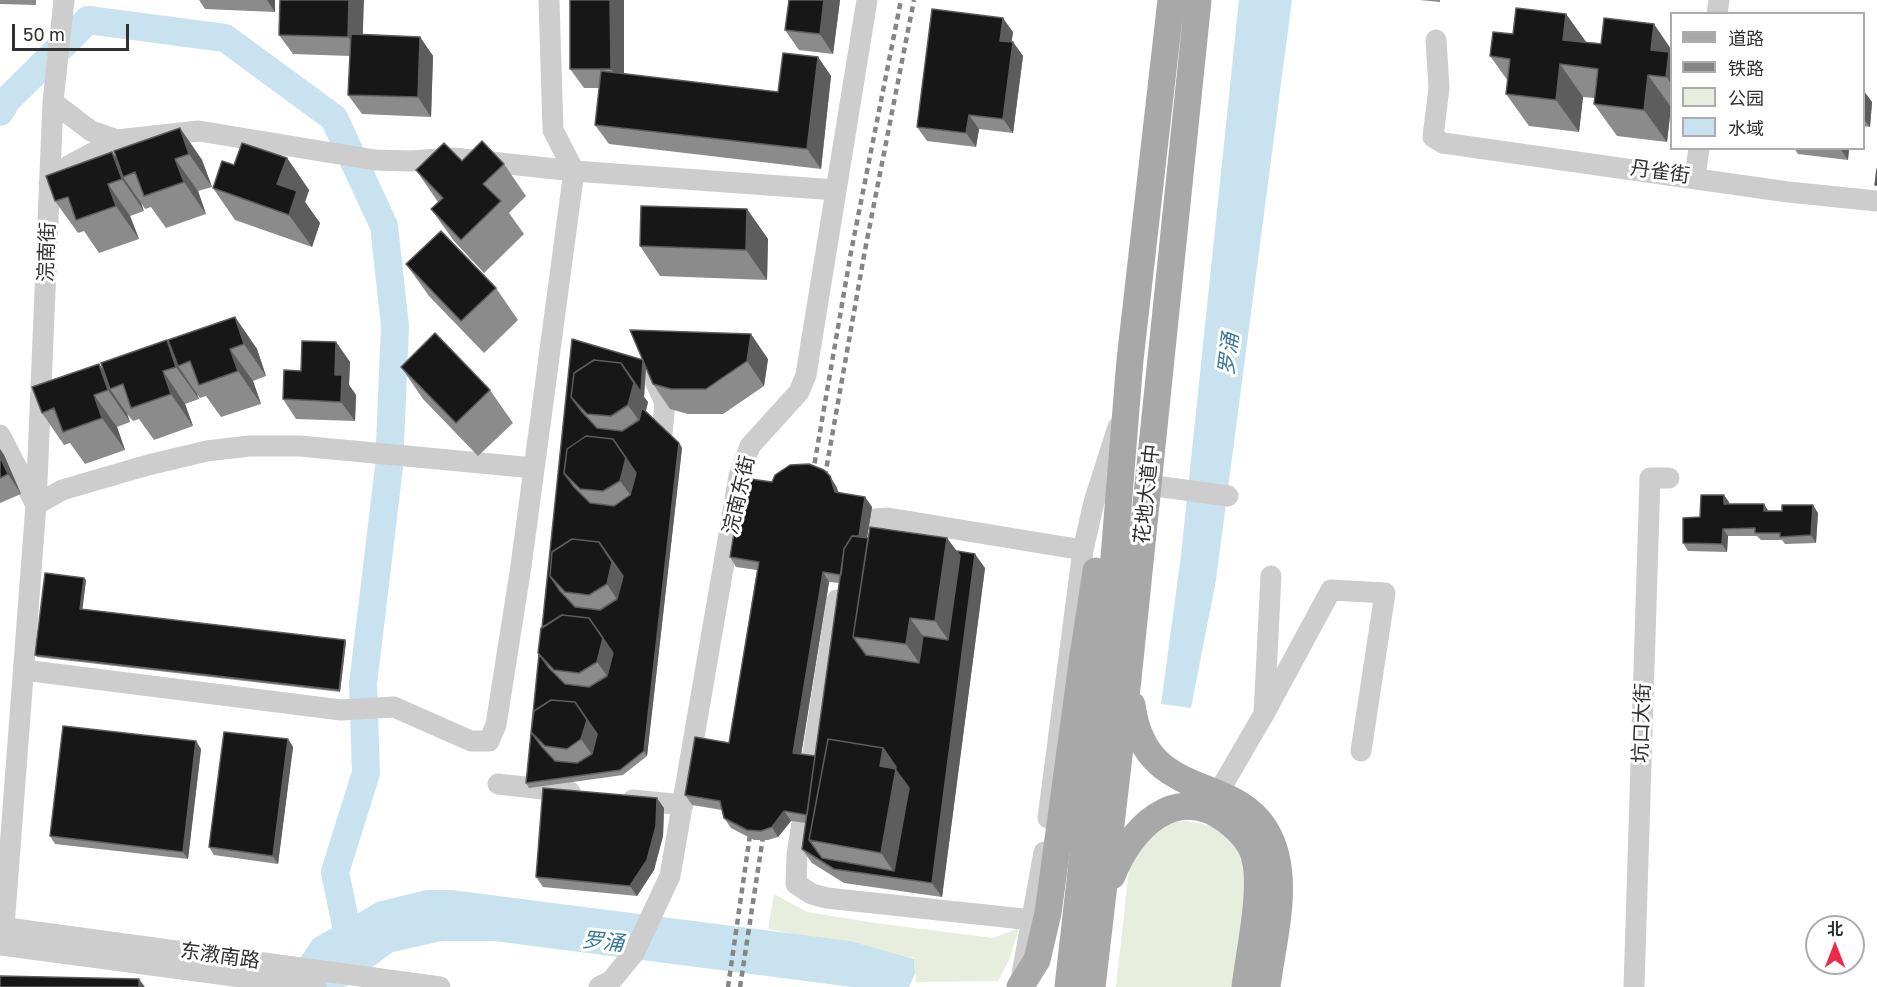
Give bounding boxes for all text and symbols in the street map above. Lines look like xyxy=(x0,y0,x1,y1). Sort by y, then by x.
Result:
scale bar xyxy=(15,12,132,50)
legend xyxy=(1670,12,1865,150)
text: 50 m xyxy=(23,23,65,45)
text: 道路 xyxy=(1728,27,1764,49)
text: 铁路 xyxy=(1728,57,1764,79)
text: 公园 xyxy=(1728,87,1764,109)
text: 水域 xyxy=(1728,117,1764,139)
street label: 丹雀街 xyxy=(1629,156,1691,188)
street label: 浣南街 xyxy=(34,222,60,282)
water label: 罗涌 xyxy=(1214,332,1244,376)
street label: 花地大道中 xyxy=(1130,443,1164,545)
street label: 浣南东街 xyxy=(718,453,760,537)
street label: 坑口大街 xyxy=(1629,683,1655,763)
north arrow xyxy=(1805,915,1865,975)
text: 北 xyxy=(1827,919,1843,939)
water label: 罗涌 xyxy=(581,927,625,957)
street label: 东漖南路 xyxy=(179,939,261,973)

